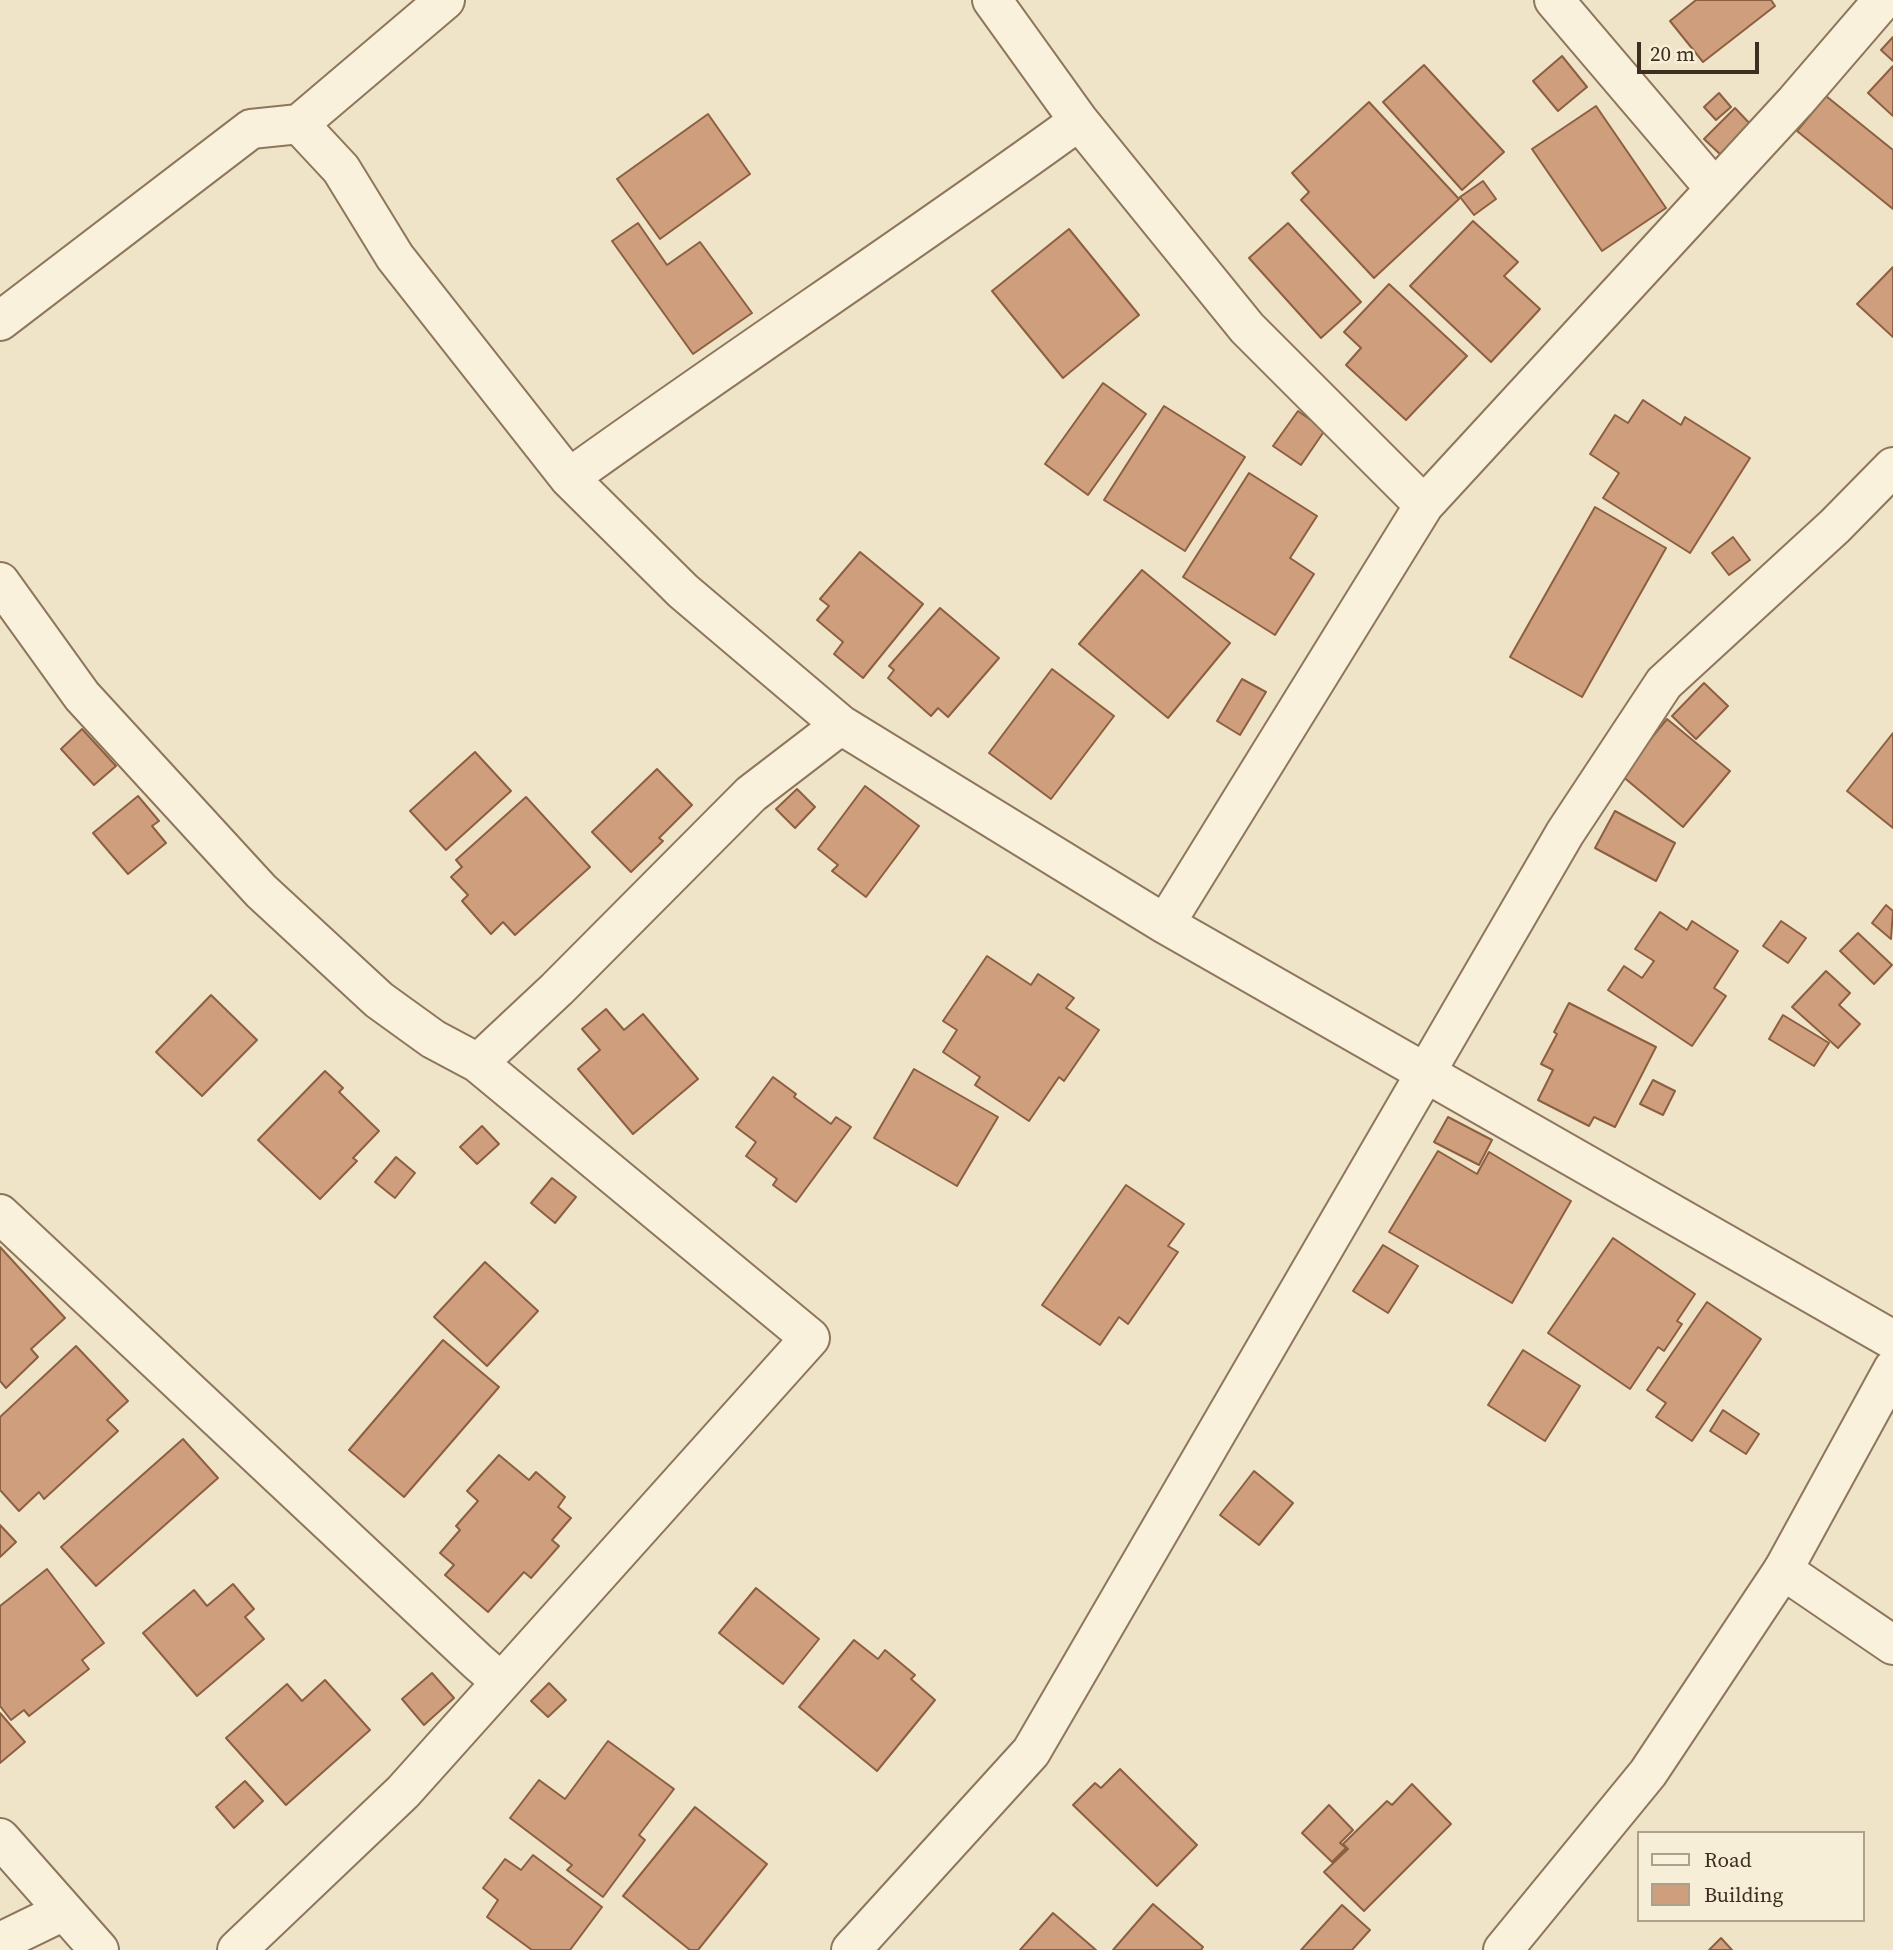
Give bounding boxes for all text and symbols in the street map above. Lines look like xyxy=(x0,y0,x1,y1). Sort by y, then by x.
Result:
scale bar xyxy=(1641,28,1764,72)
text: 20 m xyxy=(1650,39,1695,68)
legend xyxy=(1638,1831,1865,1922)
text: Road xyxy=(1704,1845,1752,1874)
text: Building xyxy=(1704,1880,1783,1909)

